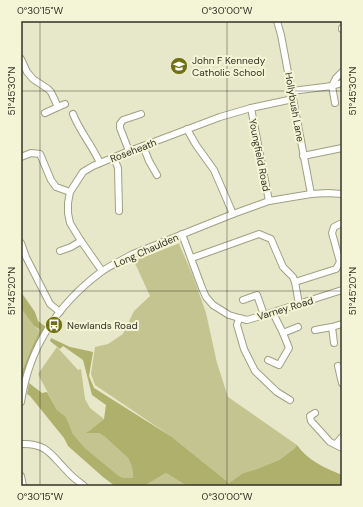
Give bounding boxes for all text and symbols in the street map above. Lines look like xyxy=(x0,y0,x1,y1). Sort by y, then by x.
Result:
text: 0°30'15"W xyxy=(17,4,63,17)
text: 0°30'00"W xyxy=(202,4,253,17)
place label: John F Kennedy Catholic School xyxy=(192,54,266,79)
school or university icon: John F Kennedy Catholic School xyxy=(169,56,189,76)
text: 51°45'30"N xyxy=(5,67,18,115)
text: 51°45'30"N xyxy=(346,67,359,115)
street label: Hollybush Lane xyxy=(282,71,307,143)
street label: Youngfield Road xyxy=(246,118,273,192)
street label: Roseheath xyxy=(108,136,158,165)
street label: Long Chaulden xyxy=(112,230,181,270)
text: 51°45'20"N xyxy=(5,267,18,315)
text: 51°45'20"N xyxy=(346,267,359,315)
street label: Varney Road xyxy=(256,294,315,323)
bus stop icon: Newlands Road xyxy=(44,315,64,335)
place label: Newlands Road xyxy=(67,319,138,332)
text: 0°30'15"W xyxy=(17,490,63,503)
text: 0°30'00"W xyxy=(202,490,253,503)

